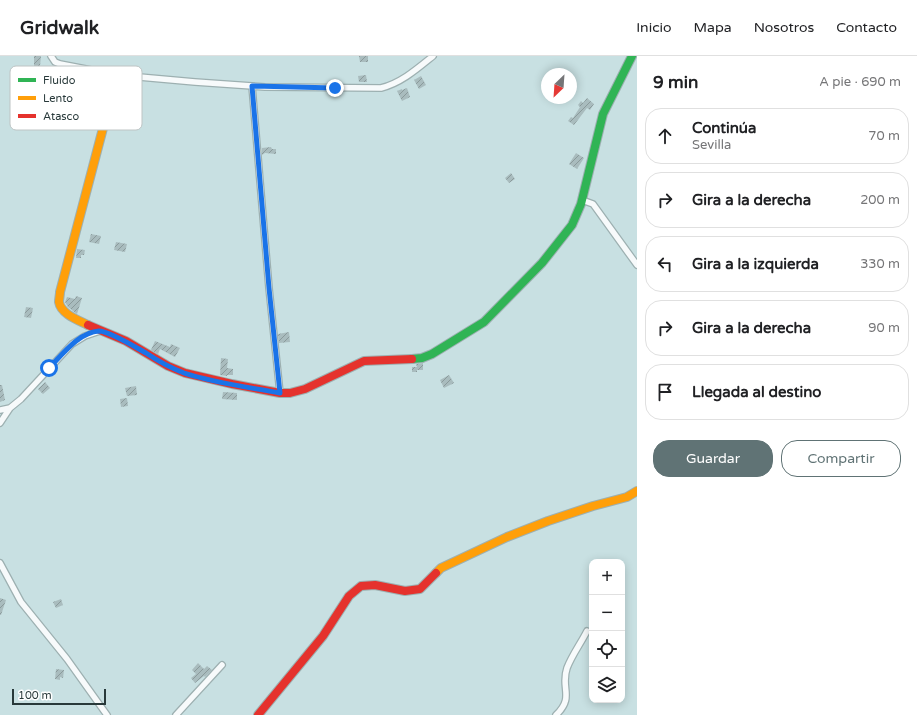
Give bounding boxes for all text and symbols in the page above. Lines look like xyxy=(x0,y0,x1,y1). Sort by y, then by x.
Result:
text: Gridwalk xyxy=(20,17,99,39)
text: Inicio xyxy=(636,19,672,36)
text: Mapa xyxy=(694,19,732,36)
text: Nosotros xyxy=(754,19,814,36)
text: Contacto xyxy=(836,19,897,36)
legend xyxy=(10,66,142,130)
north arrow xyxy=(541,68,577,104)
text: 9 min xyxy=(653,72,698,93)
text: Fluido xyxy=(43,74,76,87)
text: A pie · 690 m xyxy=(819,74,901,90)
route end xyxy=(326,79,344,97)
text: Lento xyxy=(43,92,73,105)
text: Atasco xyxy=(43,110,79,123)
text: Continúa xyxy=(692,119,756,137)
icon: ahead xyxy=(654,125,676,147)
text: 70 m xyxy=(868,128,900,144)
text: Sevilla xyxy=(692,137,731,153)
icon: right xyxy=(654,189,676,211)
text: Gira a la derecha xyxy=(692,191,811,209)
text: 200 m xyxy=(860,192,900,208)
icon: left xyxy=(654,253,676,275)
text: Gira a la izquierda xyxy=(692,255,819,273)
text: 330 m xyxy=(860,256,900,272)
icon: right xyxy=(654,317,676,339)
text: Gira a la derecha xyxy=(692,319,811,337)
text: 90 m xyxy=(868,320,900,336)
route start xyxy=(40,359,58,377)
icon: arrive xyxy=(654,381,676,403)
text: Llegada al destino xyxy=(692,383,821,401)
button: Guardar xyxy=(653,440,773,477)
button: Compartir xyxy=(781,440,901,477)
map controls xyxy=(589,559,625,703)
button: + xyxy=(589,559,625,595)
button: − xyxy=(589,595,625,631)
button: locate xyxy=(589,631,625,667)
button: layers xyxy=(589,667,625,703)
scale bar xyxy=(12,687,106,706)
text: 100 m xyxy=(18,689,52,702)

